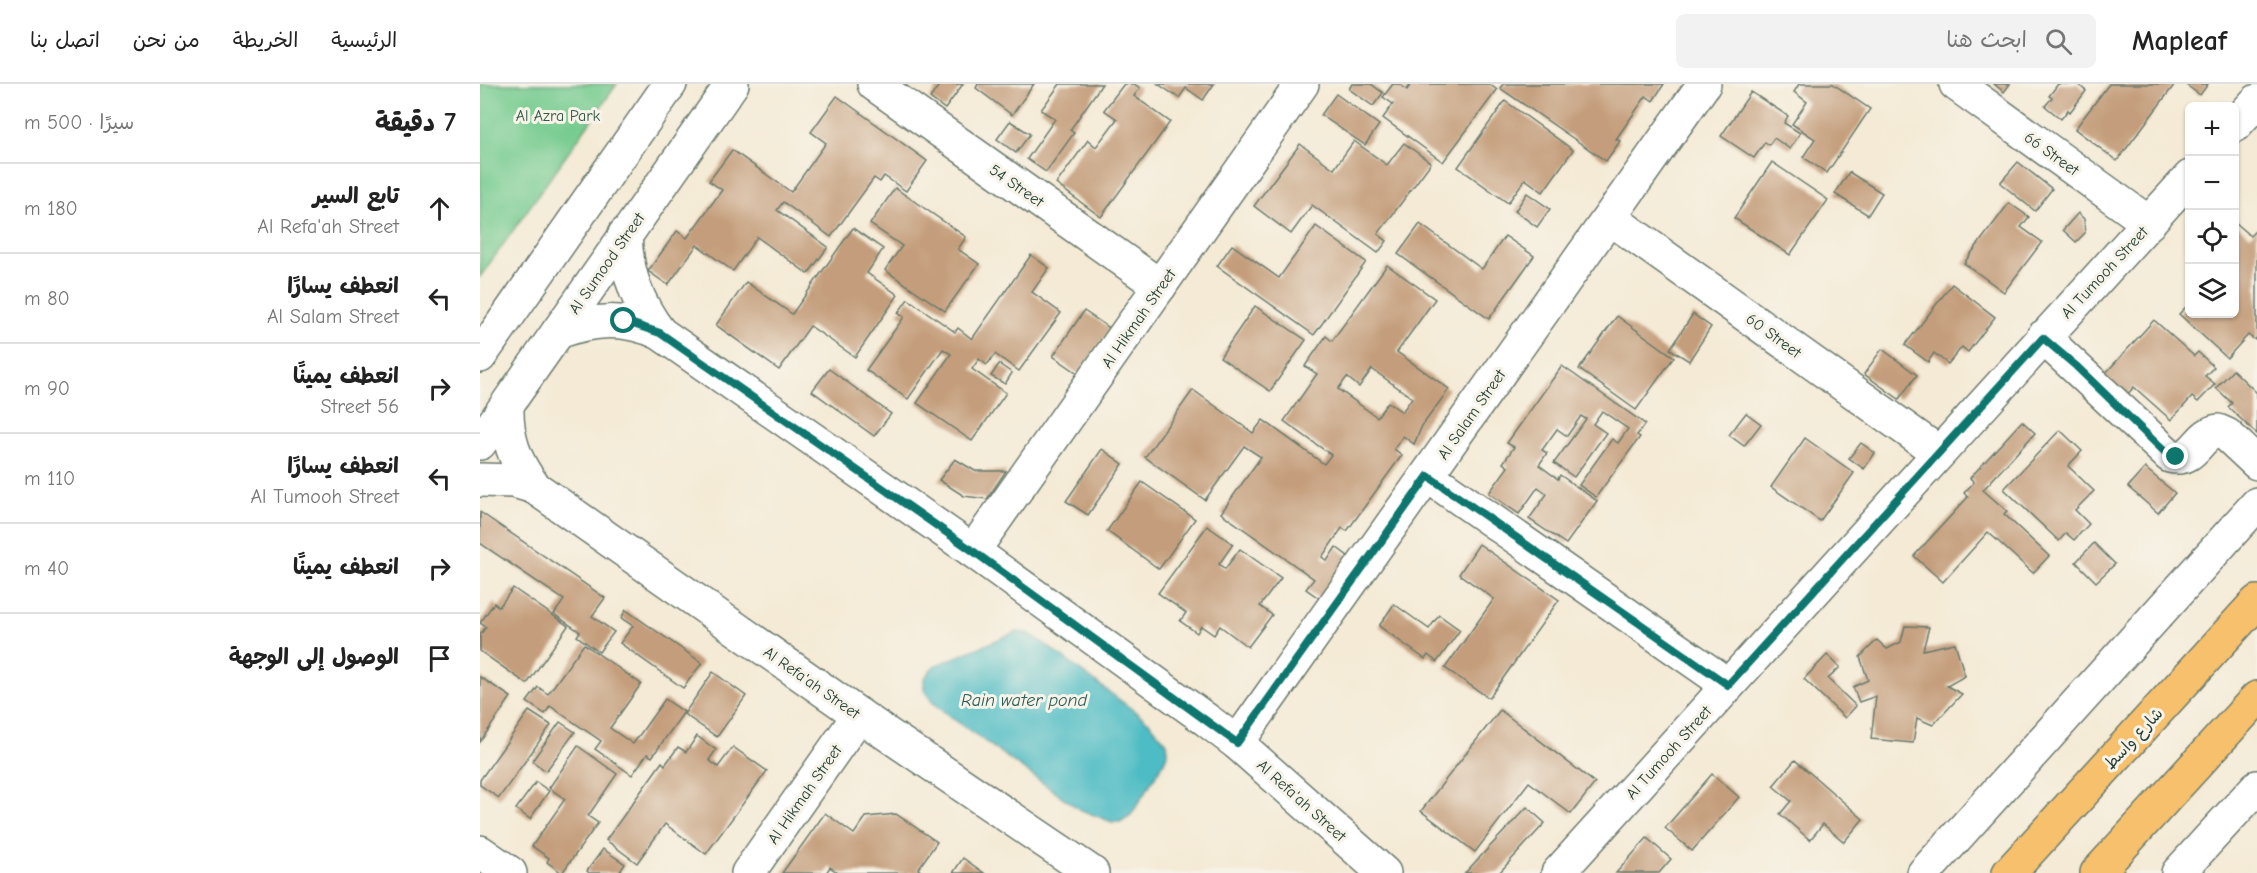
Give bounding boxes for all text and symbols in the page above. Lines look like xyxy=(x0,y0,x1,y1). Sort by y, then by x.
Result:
search box xyxy=(1676,14,2096,68)
icon: search xyxy=(2042,25,2075,58)
text: Mapleaf xyxy=(2132,25,2227,57)
text: ابحث هنا xyxy=(1946,27,2027,53)
text: اتصل بنا xyxy=(30,28,100,52)
text: من نحن xyxy=(133,28,200,52)
text: الخريطة xyxy=(233,28,298,52)
text: الرئيسية xyxy=(331,28,397,52)
map controls xyxy=(2185,102,2239,318)
button: + xyxy=(2185,102,2239,156)
park label: Al Azra Park xyxy=(516,107,601,125)
text: 7 دقيقة xyxy=(375,108,456,138)
text: سيرًا · 500 m xyxy=(24,111,134,134)
street label: 66 Street xyxy=(2021,128,2082,180)
button: − xyxy=(2185,156,2239,210)
street label: 54 Street xyxy=(986,161,1047,211)
text: تابع السير xyxy=(313,183,399,209)
icon: ahead xyxy=(423,192,456,225)
text: 180 m xyxy=(24,197,78,220)
street label: Al Sumood Street xyxy=(565,209,649,318)
button: locate xyxy=(2185,210,2239,264)
text: Al Refa'ah Street xyxy=(257,215,399,238)
street label: Al Tumooh Street xyxy=(2058,223,2152,322)
button: layers xyxy=(2185,264,2239,318)
street label: Al Hikmah Street xyxy=(1098,265,1180,371)
text: انعطف يسارًا xyxy=(287,273,399,299)
icon: left xyxy=(423,282,456,315)
text: 80 m xyxy=(24,287,70,310)
text: Al Salam Street xyxy=(267,305,399,328)
route start xyxy=(610,307,636,333)
street label: 60 Street xyxy=(1742,310,1805,362)
text: انعطف يمينًا xyxy=(293,363,399,389)
street label: Al Salam Street xyxy=(1434,366,1510,463)
icon: right xyxy=(423,372,456,405)
text: 90 m xyxy=(24,377,70,400)
text: 56 Street xyxy=(321,395,399,418)
route end xyxy=(2162,443,2188,469)
text: انعطف يسارًا xyxy=(287,453,399,479)
icon: left xyxy=(423,462,456,495)
text: 110 m xyxy=(24,467,75,490)
text: Al Tumooh Street xyxy=(250,485,399,508)
icon: right xyxy=(423,552,456,585)
text: انعطف يمينًا xyxy=(293,554,399,580)
text: 40 m xyxy=(24,557,69,580)
icon: arrive xyxy=(423,642,456,675)
street label: Al Refa'ah Street xyxy=(760,643,863,723)
text: الوصول إلى الوجهة xyxy=(229,644,399,670)
water label: Rain water pond xyxy=(961,690,1088,711)
street label: Al Tumooh Street xyxy=(1622,702,1715,803)
street label: شارع واسط xyxy=(2101,704,2168,774)
street label: Al Hikmah Street xyxy=(764,741,846,847)
street label: Al Refa'ah Street xyxy=(1253,756,1350,846)

